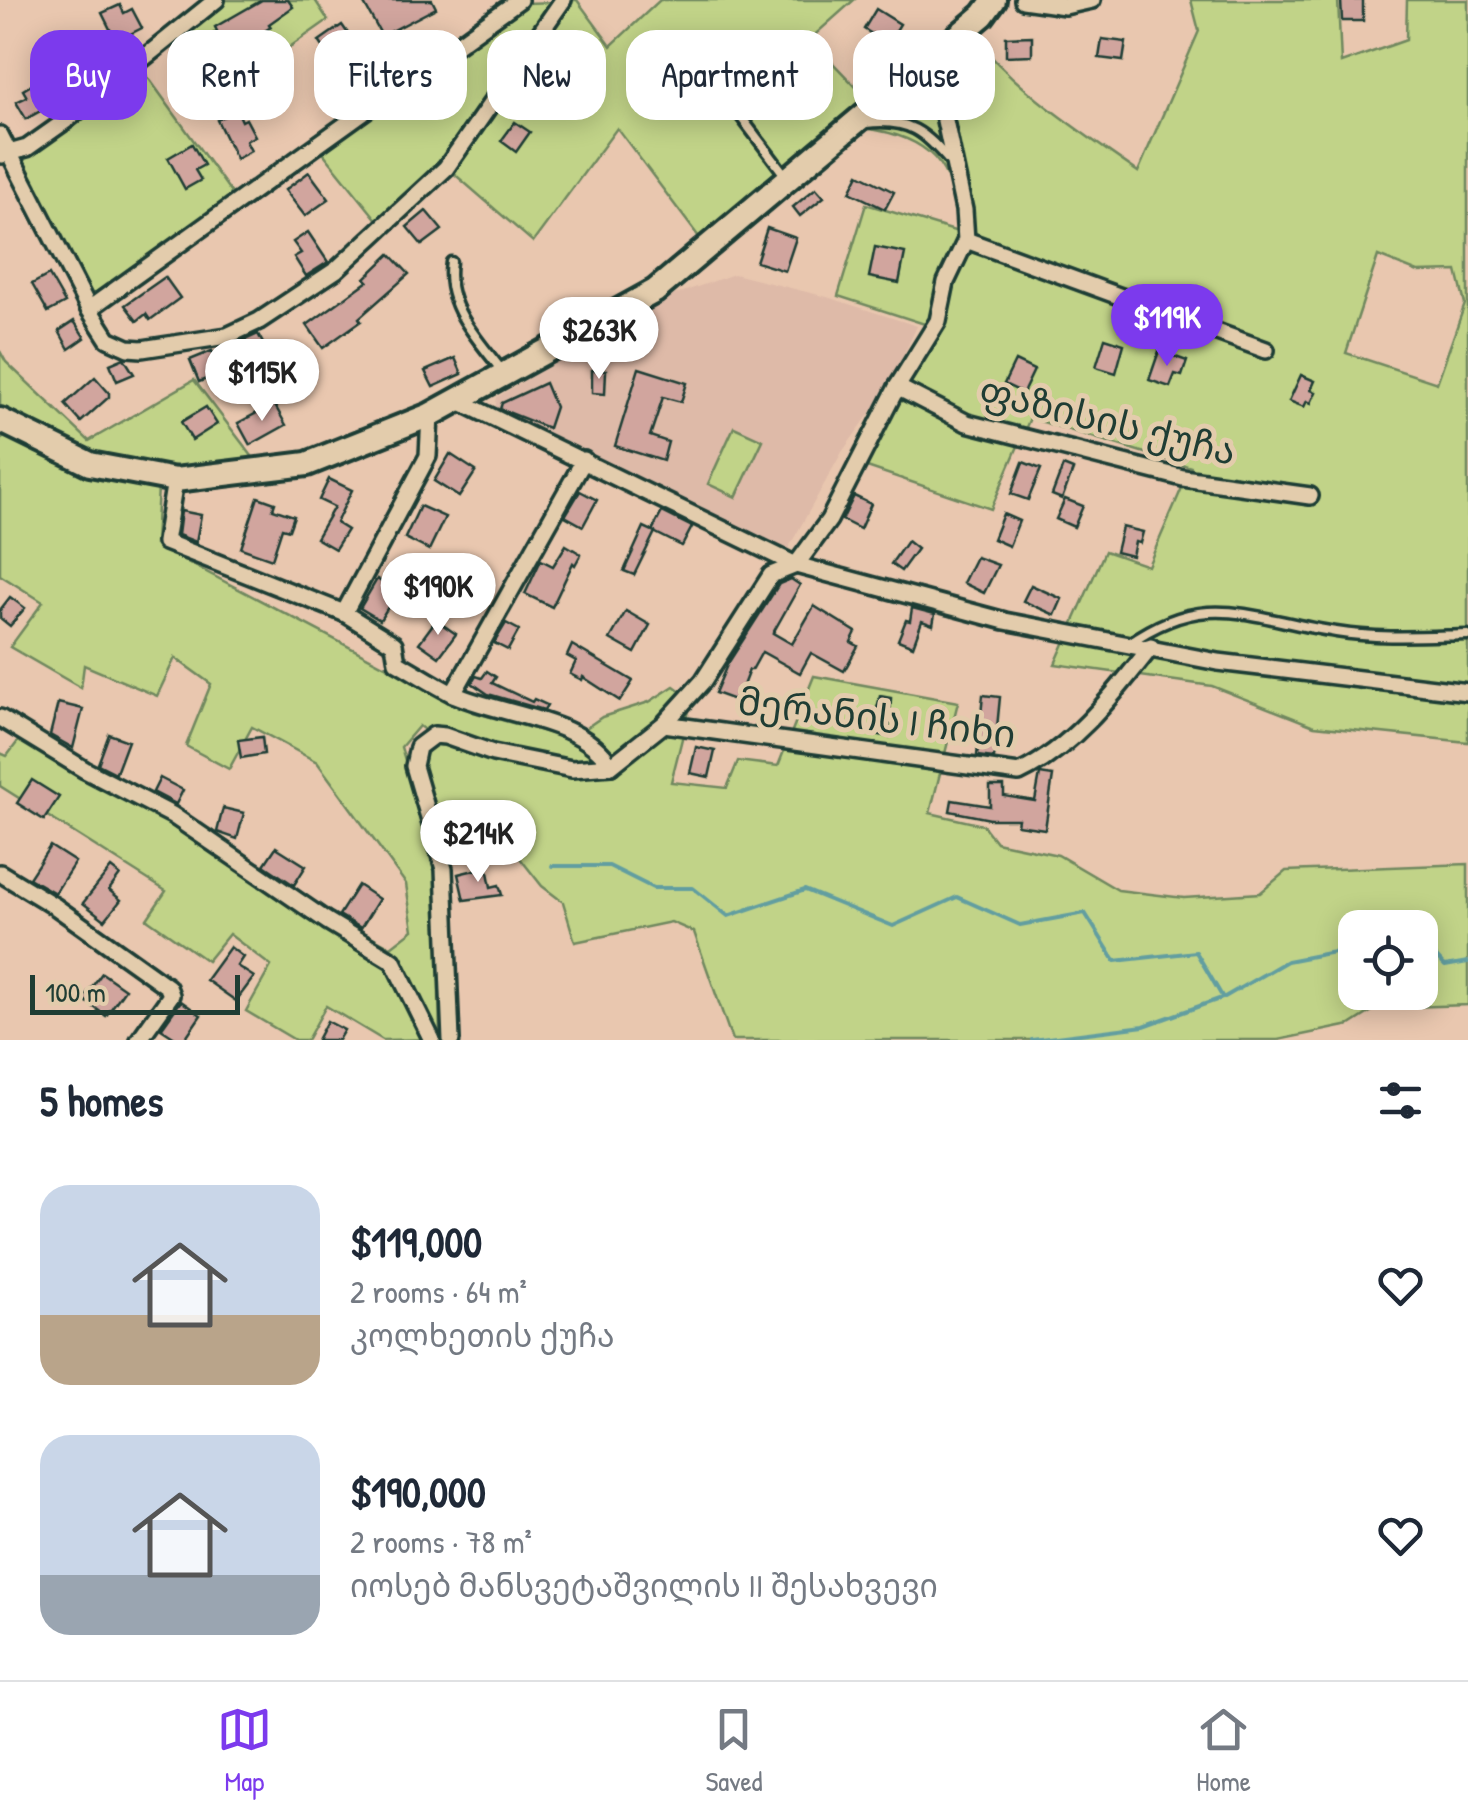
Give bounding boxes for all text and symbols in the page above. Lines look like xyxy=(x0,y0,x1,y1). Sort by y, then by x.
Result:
chip: Buy xyxy=(30,30,147,120)
chip: Rent xyxy=(167,30,294,120)
chip: Filters xyxy=(314,30,467,120)
chip: New xyxy=(487,30,606,120)
chip: Apartment xyxy=(626,30,833,120)
chip: House xyxy=(853,30,995,120)
pin: $119K xyxy=(1097,284,1237,369)
text: $119K xyxy=(1133,295,1201,338)
pin: $263K xyxy=(529,297,669,382)
text: $263K xyxy=(561,308,637,351)
pin: $115K xyxy=(192,339,332,424)
text: $115K xyxy=(227,350,297,393)
street label: ფაზისის ქუჩა xyxy=(974,363,1242,477)
pin: $190K xyxy=(368,553,508,638)
text: $190K xyxy=(403,564,473,607)
street label: მერანის I ჩიხი xyxy=(735,674,1019,760)
pin: $214K xyxy=(408,800,548,885)
text: $214K xyxy=(442,811,514,854)
map controls xyxy=(1338,910,1438,1010)
button: locate xyxy=(1338,910,1438,1010)
scale bar xyxy=(30,970,240,1014)
text: 100 m xyxy=(45,973,106,1011)
text: 5 homes xyxy=(40,1072,163,1129)
icon: filters xyxy=(1373,1073,1428,1128)
text: $119,000 xyxy=(350,1213,482,1270)
icon: home xyxy=(120,1225,240,1345)
icon: heart xyxy=(1373,1258,1428,1313)
text: 2 rooms · 64 m² xyxy=(350,1270,527,1313)
text: კოლხეთის ქუჩა xyxy=(350,1314,615,1357)
text: $190,000 xyxy=(350,1463,486,1520)
icon: home xyxy=(120,1475,240,1595)
icon: heart xyxy=(1373,1508,1428,1563)
text: 2 rooms · 78 m² xyxy=(350,1520,532,1563)
text: იოსებ მანსვეტაშვილის II შესახვევი xyxy=(350,1564,938,1607)
tab: Map xyxy=(217,1702,272,1800)
tab: Saved xyxy=(705,1702,763,1800)
tab: Home xyxy=(1196,1702,1251,1800)

